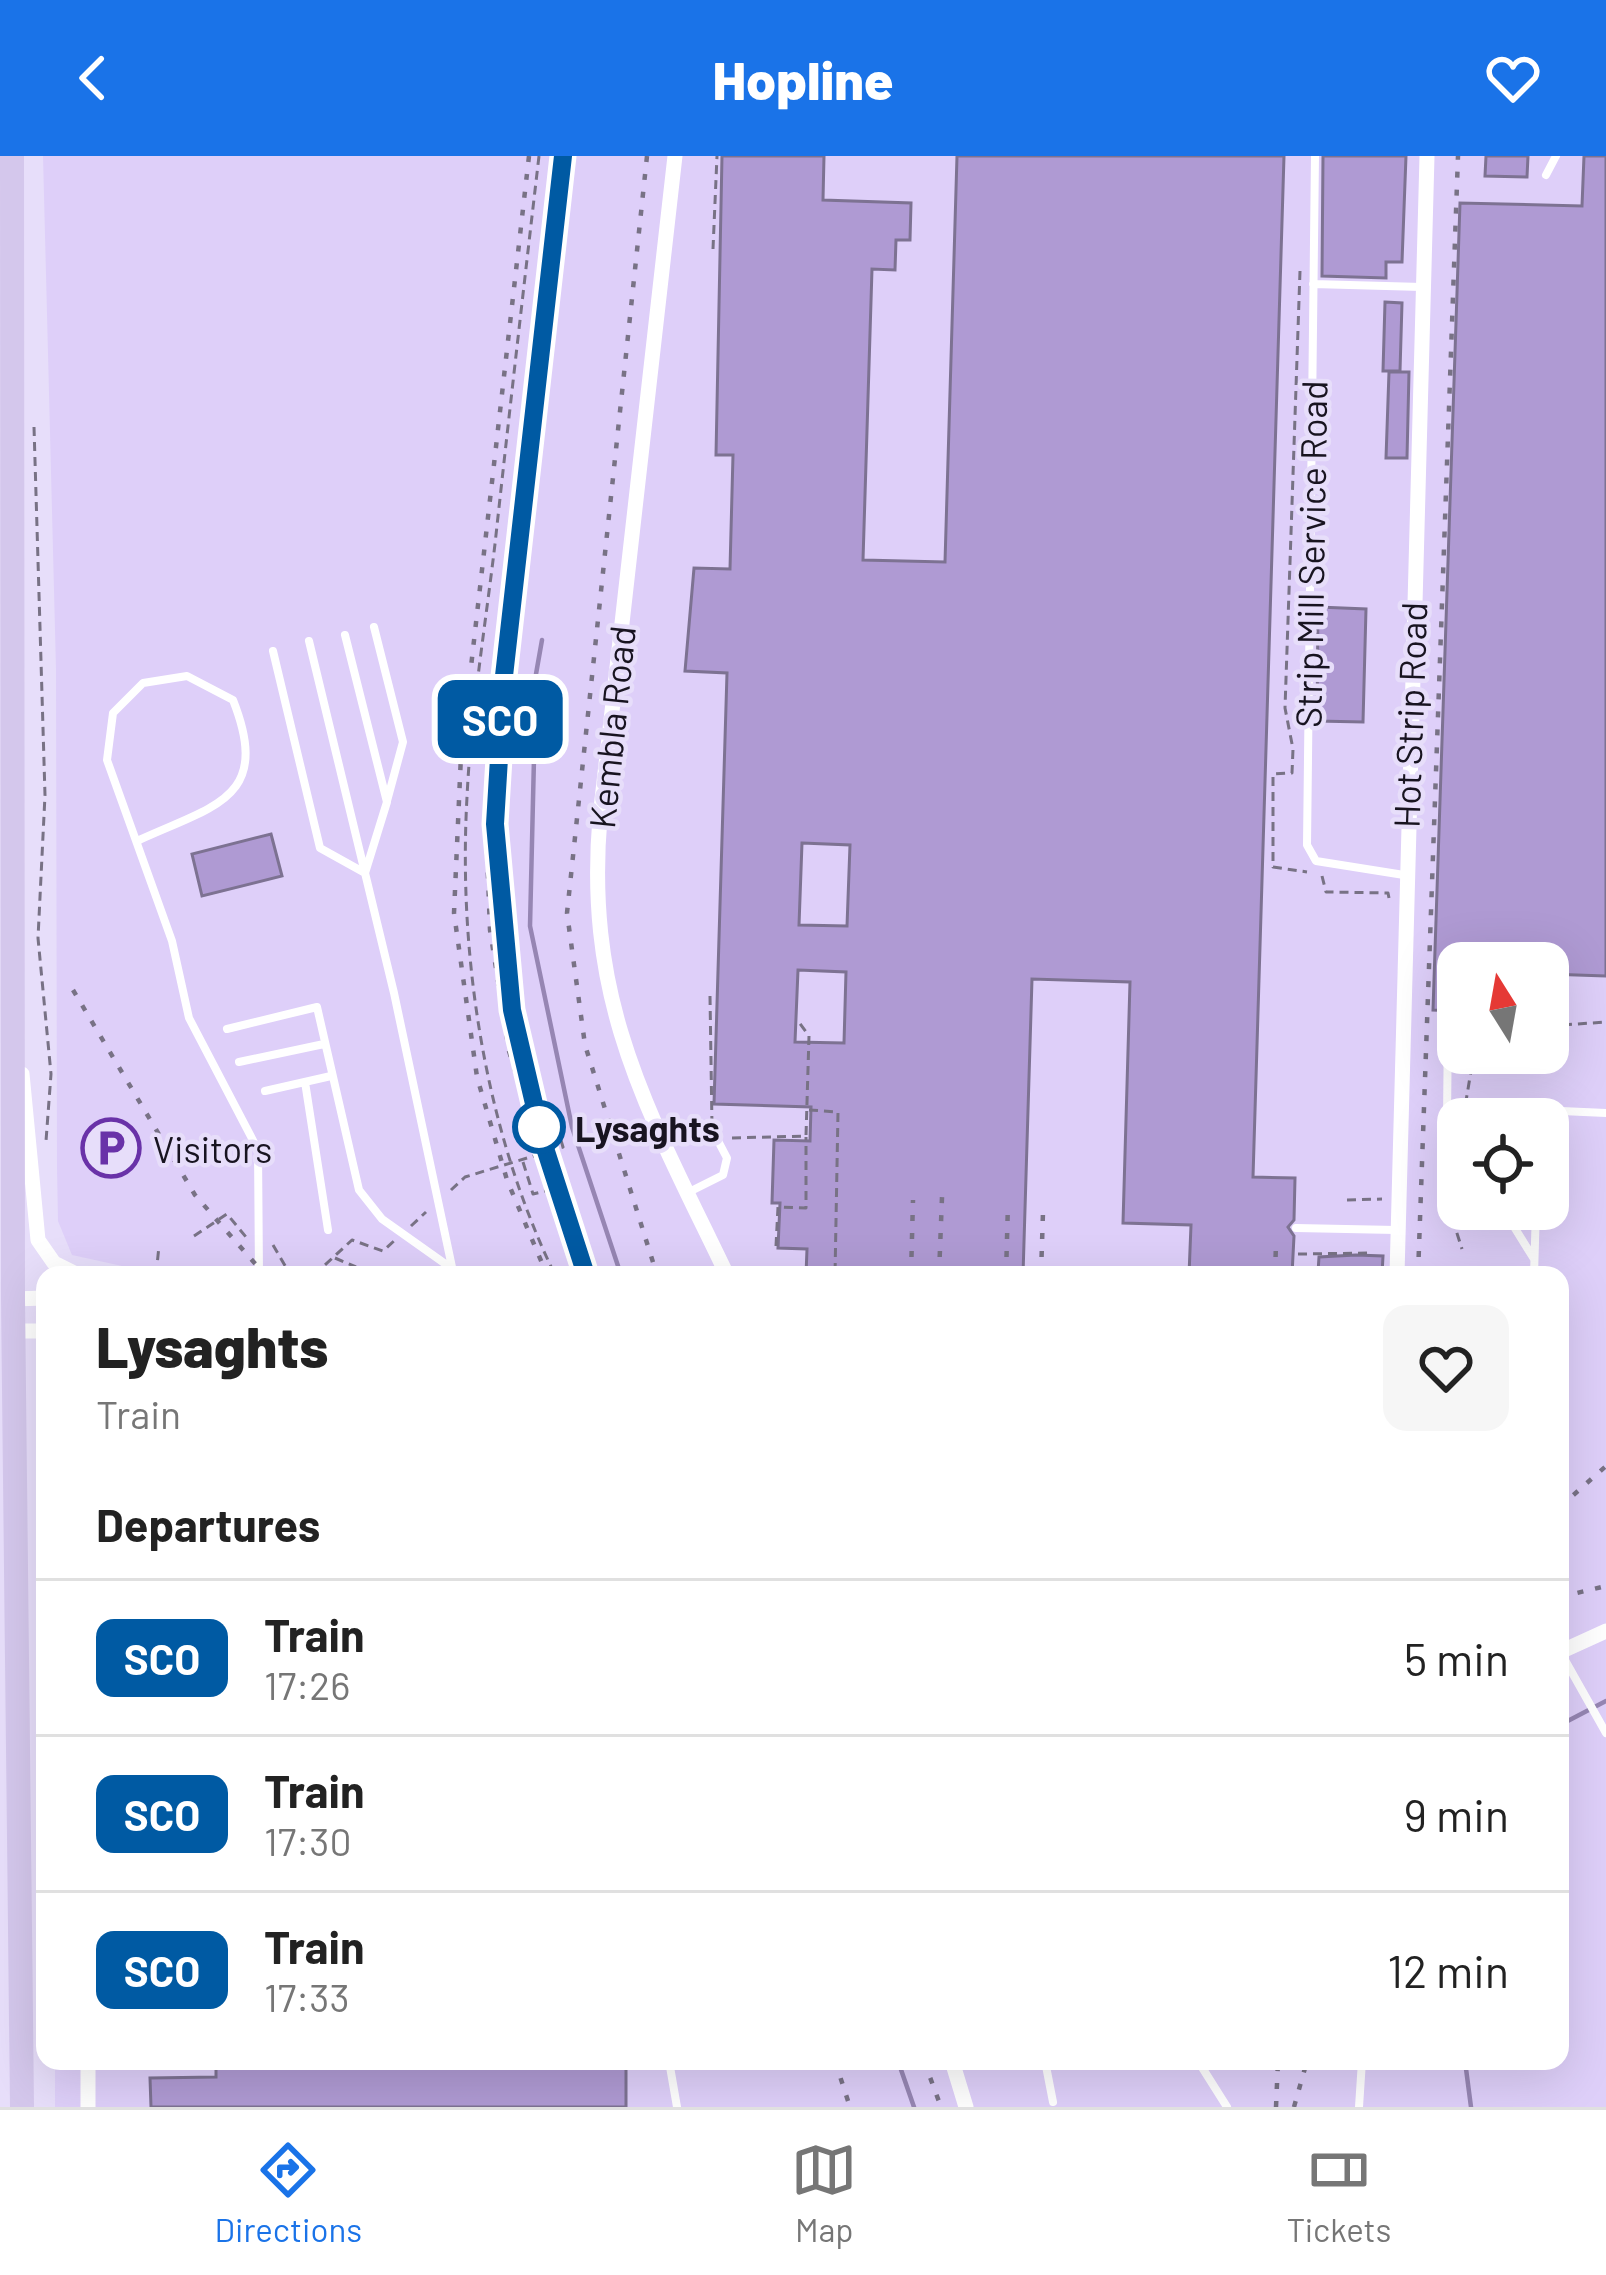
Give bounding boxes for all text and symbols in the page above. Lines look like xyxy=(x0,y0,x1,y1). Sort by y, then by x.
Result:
icon: back xyxy=(60,45,126,111)
icon: heart xyxy=(1480,45,1546,111)
text: Hopline xyxy=(712,46,894,111)
street label: Strip Mill Service Road xyxy=(1285,380,1335,728)
street label: Hot Strip Road xyxy=(1384,601,1434,829)
street label: Kembla Road xyxy=(579,624,643,830)
line badge: SCO xyxy=(431,680,569,758)
text: SCO xyxy=(462,694,538,744)
north arrow xyxy=(1437,942,1569,1074)
map controls xyxy=(1437,942,1569,1230)
button: locate xyxy=(1437,1098,1569,1230)
marker: Lysaghts xyxy=(514,1102,564,1152)
place label: Lysaghts xyxy=(575,1106,720,1149)
parking icon: Visitors xyxy=(80,1117,142,1179)
place label: Visitors xyxy=(153,1127,272,1170)
button: heart xyxy=(1383,1305,1509,1431)
text: Lysaghts xyxy=(96,1311,328,1379)
text: Train xyxy=(96,1390,181,1437)
text: Departures xyxy=(96,1497,320,1551)
text: Train xyxy=(264,1607,365,1661)
text: 5 min xyxy=(1404,1631,1509,1685)
text: SCO xyxy=(124,1633,200,1683)
text: 17:26 xyxy=(264,1661,350,1708)
text: Train xyxy=(264,1763,365,1817)
text: 9 min xyxy=(1404,1787,1509,1841)
text: SCO xyxy=(124,1789,200,1839)
text: 17:30 xyxy=(264,1817,351,1864)
text: Train xyxy=(264,1919,365,1973)
text: 12 min xyxy=(1387,1943,1509,1997)
text: SCO xyxy=(124,1945,200,1995)
text: 17:33 xyxy=(264,1973,350,2020)
tab: Directions xyxy=(215,2137,362,2249)
tab: Map xyxy=(791,2137,857,2249)
tab: Tickets xyxy=(1286,2137,1391,2249)

